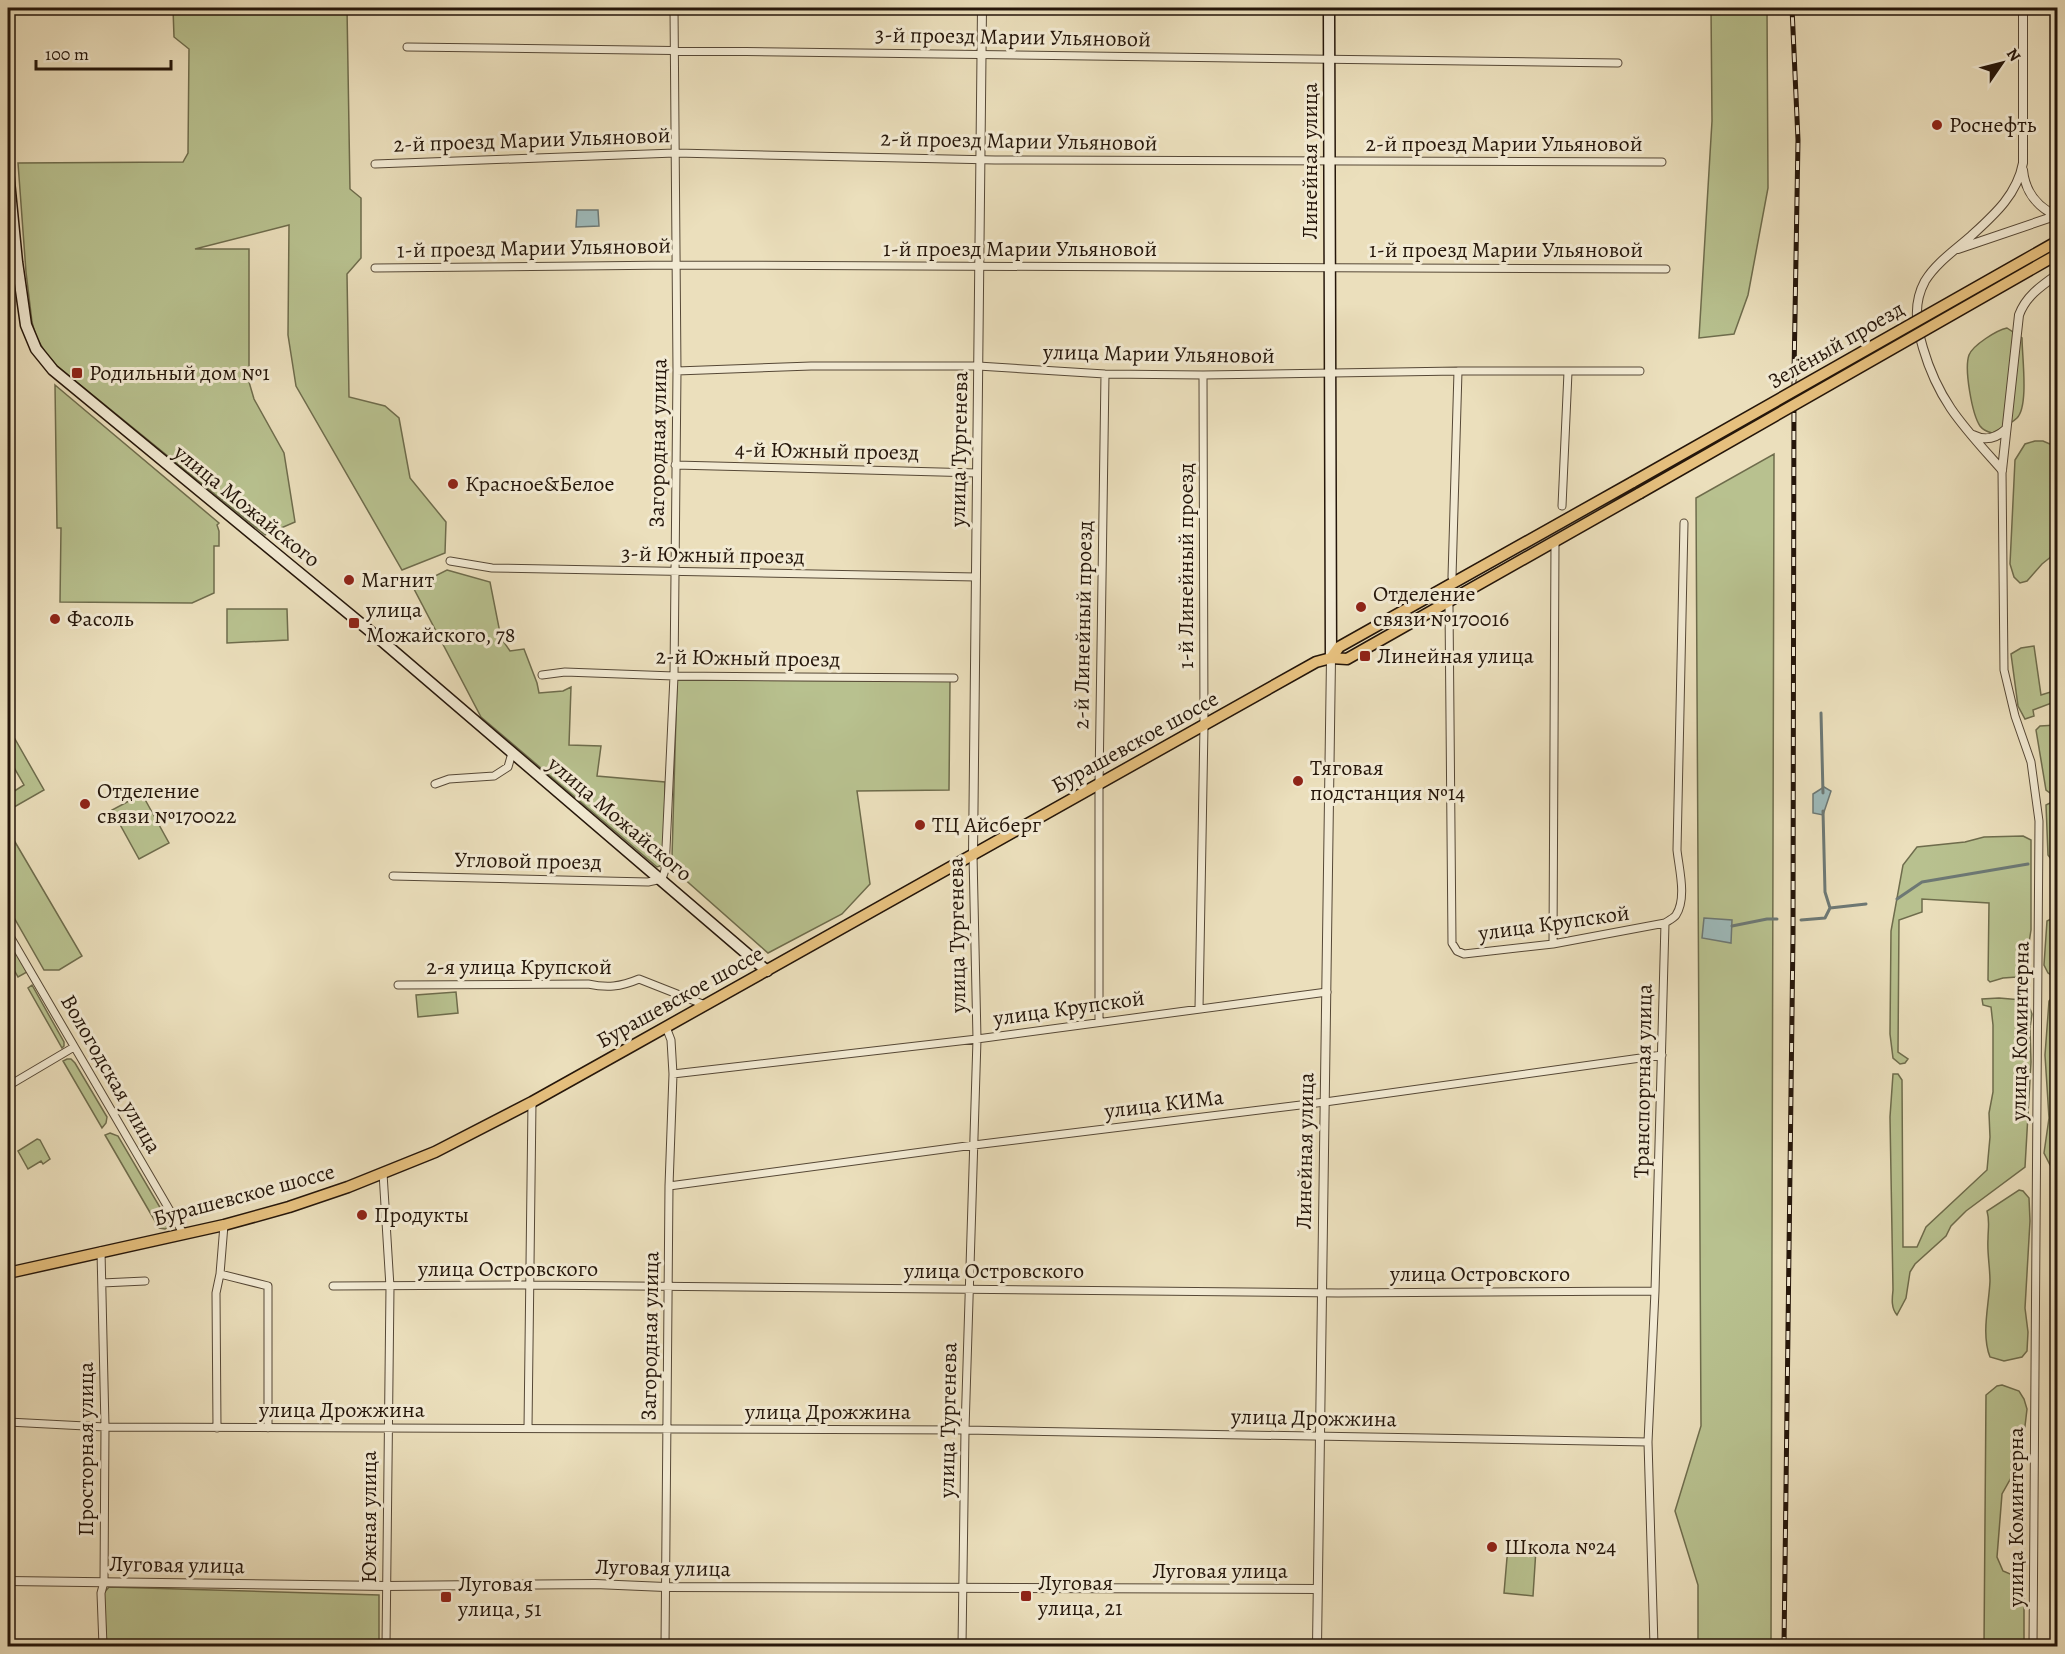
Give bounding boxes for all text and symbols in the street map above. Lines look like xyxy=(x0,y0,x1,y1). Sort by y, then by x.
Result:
street label: 3-й проезд Марии Ульяновой xyxy=(875,20,1151,54)
scale bar xyxy=(36,33,171,71)
north arrow xyxy=(1972,33,2032,93)
text: 100 m xyxy=(45,42,89,66)
text: N xyxy=(2001,44,2026,66)
street label: Линейная улица xyxy=(1295,82,1325,239)
place label: Роснефть xyxy=(1949,110,2037,140)
marker: Роснефть xyxy=(1930,118,1944,132)
street label: 2-й проезд Марии Ульяновой xyxy=(393,120,671,160)
street label: 2-й проезд Марии Ульяновой xyxy=(880,124,1158,158)
street label: 2-й проезд Марии Ульяновой xyxy=(1365,129,1643,159)
street label: 1-й проезд Марии Ульяновой xyxy=(397,231,671,265)
street label: 1-й проезд Марии Ульяновой xyxy=(883,234,1157,264)
street label: 1-й проезд Марии Ульяновой xyxy=(1369,235,1643,265)
street label: Зелёный проезд xyxy=(1762,294,1910,396)
street label: улица Марии Ульяновой xyxy=(1042,337,1275,371)
street label: Загородная улица xyxy=(642,357,674,528)
place label: Родильный дом №1 xyxy=(89,358,270,388)
marker: Родильный дом №1 xyxy=(70,366,84,380)
street label: улица Тургенева xyxy=(943,370,975,528)
street label: 4-й Южный проезд xyxy=(735,434,920,468)
street label: улица Можайского xyxy=(167,437,327,574)
street label: 1-й Линейный проезд xyxy=(1171,463,1201,669)
place label: Красное&Белое xyxy=(465,469,614,499)
marker: Красное&Белое xyxy=(446,477,460,491)
street label: 2-й Линейный проезд xyxy=(1066,520,1100,730)
street label: 3-й Южный проезд xyxy=(621,538,805,572)
place label: Магнит xyxy=(361,565,434,595)
marker: Магнит xyxy=(342,573,356,587)
place label: Отделение связи №170016 xyxy=(1373,579,1509,634)
place label: улица Можайского, 78 xyxy=(365,595,515,650)
marker: Отделение связи №170016 xyxy=(1354,600,1368,614)
place label: Фасоль xyxy=(67,604,134,634)
marker: Фасоль xyxy=(48,612,62,626)
marker: улица Можайского, 78 xyxy=(347,616,361,630)
street label: 2-й Южный проезд xyxy=(655,641,841,675)
place label: Линейная улица xyxy=(1377,641,1535,671)
marker: Линейная улица xyxy=(1358,649,1372,663)
street label: Бурашевское шоссе xyxy=(1046,684,1224,800)
street label: улица Можайского xyxy=(540,749,699,889)
place label: Тяговая подстанция №14 xyxy=(1310,753,1465,808)
marker: Тяговая подстанция №14 xyxy=(1291,774,1305,788)
place label: Отделение связи №170022 xyxy=(97,776,236,831)
marker: Отделение связи №170022 xyxy=(78,797,92,811)
place label: ТЦ Айсберг xyxy=(932,810,1041,840)
marker: ТЦ Айсберг xyxy=(913,818,927,832)
street label: Угловой проезд xyxy=(454,845,602,877)
street label: улица Тургенева xyxy=(941,856,973,1014)
street label: улица Крупской xyxy=(1475,898,1632,949)
street label: Бурашевское шоссе xyxy=(591,939,769,1055)
street label: улица Коминтерна xyxy=(2003,940,2037,1122)
street label: 2-я улица Крупской xyxy=(426,952,612,982)
street label: улица Крупской xyxy=(990,983,1147,1034)
street label: Транспортная улица xyxy=(1626,983,1660,1178)
street label: Вологодская улица xyxy=(53,989,169,1160)
street label: Линейная улица xyxy=(1289,1071,1321,1230)
street label: улица КИМа xyxy=(1102,1082,1226,1126)
street label: Бурашевское шоссе xyxy=(150,1156,338,1234)
place label: Продукты xyxy=(374,1200,469,1230)
marker: Продукты xyxy=(355,1208,369,1222)
street label: Загородная улица xyxy=(634,1250,666,1421)
street label: улица Островского xyxy=(417,1254,598,1284)
street label: улица Островского xyxy=(903,1256,1084,1286)
street label: улица Островского xyxy=(1389,1259,1570,1289)
street label: улица Тургенева xyxy=(932,1341,964,1499)
street label: Просторная улица xyxy=(71,1361,101,1536)
street label: улица Дрожжина xyxy=(258,1395,426,1425)
street label: улица Дрожжина xyxy=(744,1397,912,1427)
street label: улица Дрожжина xyxy=(1230,1402,1398,1434)
street label: улица Коминтерна xyxy=(2001,1426,2031,1608)
street label: Южная улица xyxy=(354,1450,384,1583)
place label: Школа №24 xyxy=(1504,1532,1616,1562)
marker: Школа №24 xyxy=(1485,1540,1499,1554)
street label: Луговая улица xyxy=(109,1549,246,1581)
street label: Луговая улица xyxy=(595,1552,732,1584)
street label: Луговая улица xyxy=(1152,1556,1289,1586)
place label: Луговая улица, 21 xyxy=(1037,1568,1123,1623)
place label: Луговая улица, 51 xyxy=(457,1569,542,1624)
marker: Луговая улица, 21 xyxy=(1019,1589,1033,1603)
marker: Луговая улица, 51 xyxy=(439,1590,453,1604)

